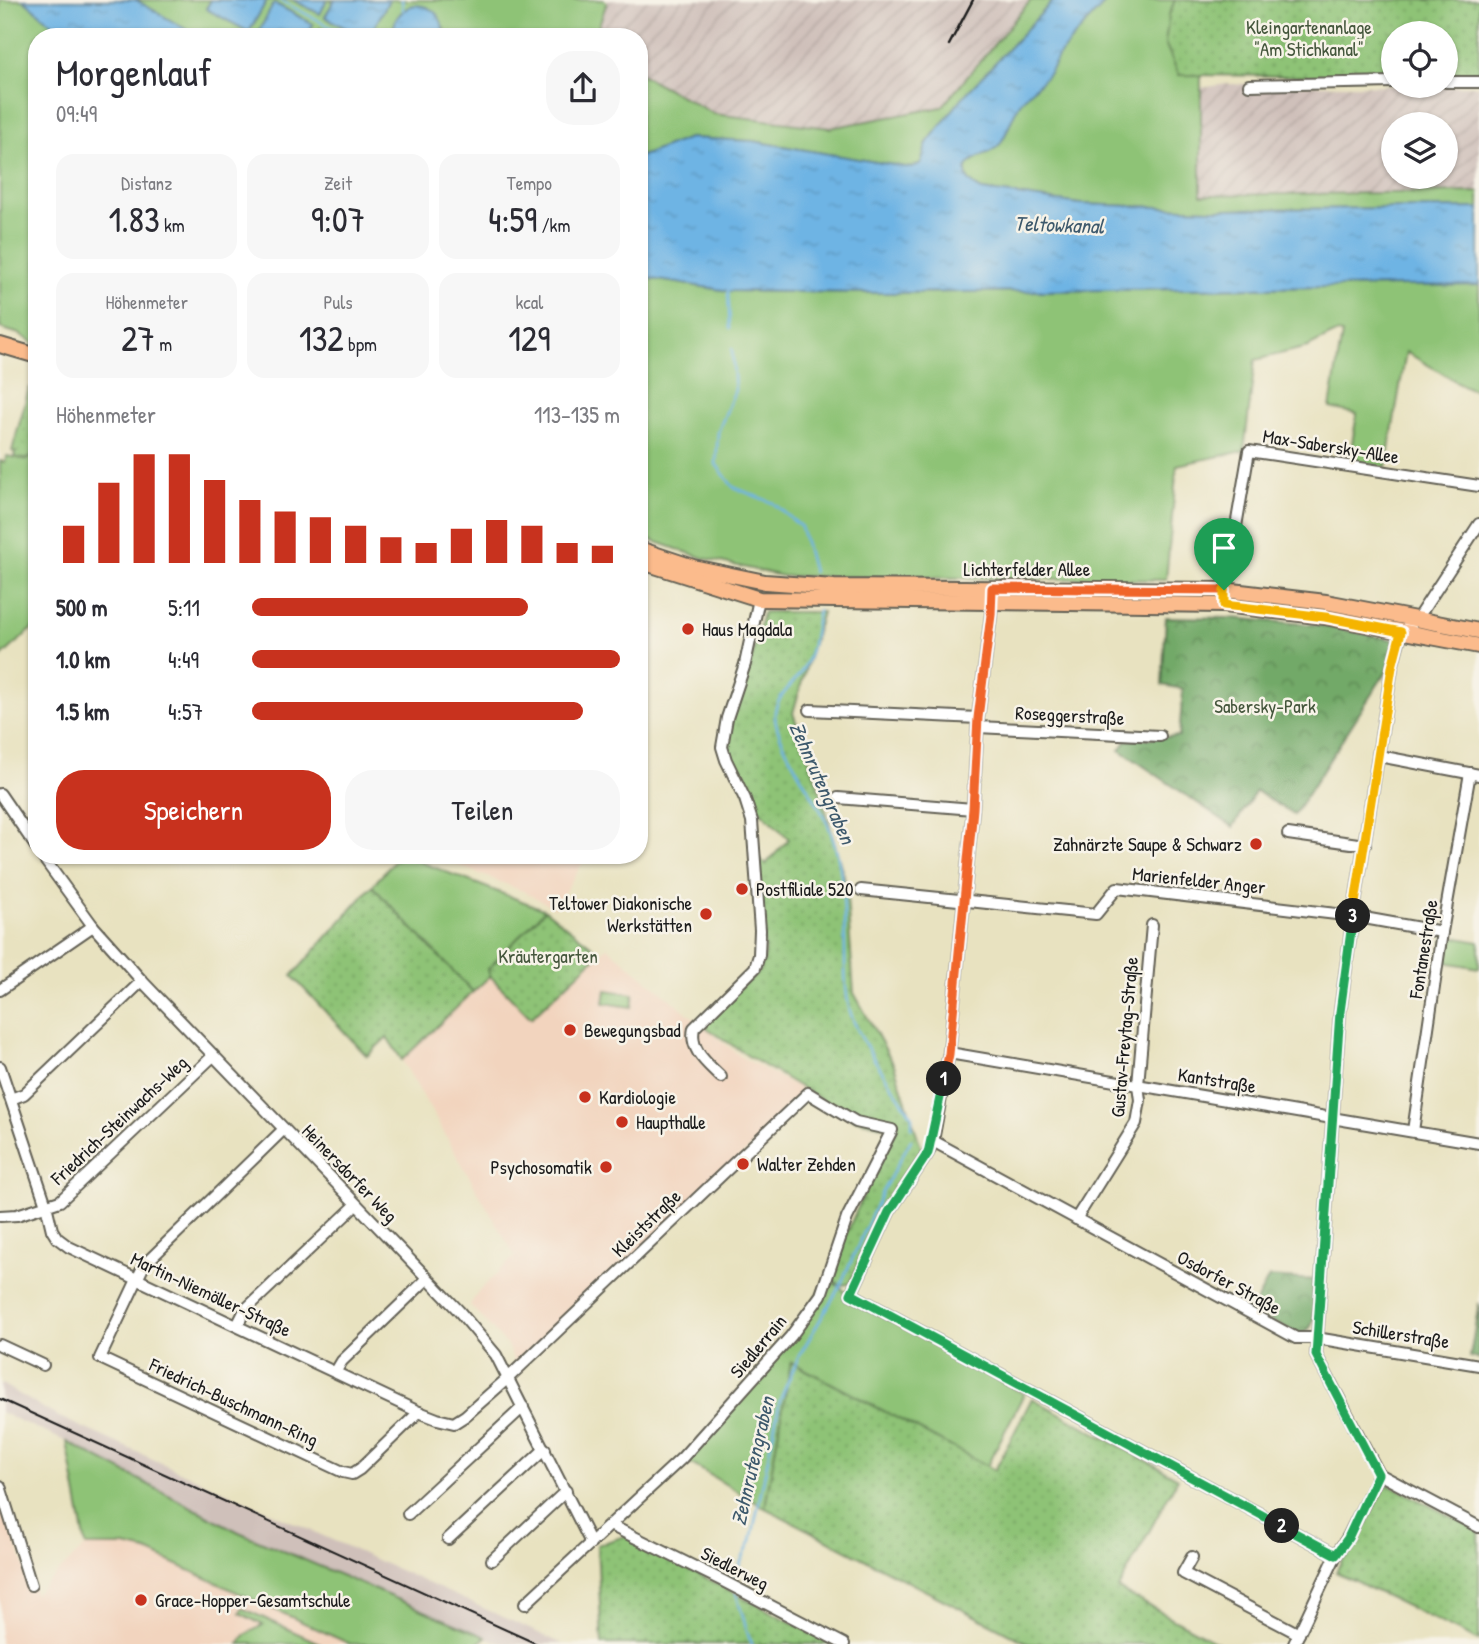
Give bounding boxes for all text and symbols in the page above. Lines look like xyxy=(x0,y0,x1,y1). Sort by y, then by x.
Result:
park label: Kleingartenanlage "Am Stichkanal" xyxy=(1246,14,1372,62)
map controls xyxy=(1381,21,1458,189)
button: locate xyxy=(1381,21,1458,98)
text: Morgenlauf xyxy=(56,46,212,98)
button: share xyxy=(546,51,620,125)
text: 09:49 xyxy=(56,98,97,129)
button: layers xyxy=(1381,112,1458,189)
text: Distanz xyxy=(121,170,172,196)
text: Zeit xyxy=(324,170,352,196)
text: Tempo xyxy=(507,170,552,196)
text: 1.83 xyxy=(109,196,160,243)
text: 9:07 xyxy=(311,196,365,243)
text: 4:59 xyxy=(488,196,537,243)
water label: Teltowkanal xyxy=(1014,208,1106,241)
text: km xyxy=(160,212,185,238)
text: /km xyxy=(537,212,570,238)
text: Höhenmeter xyxy=(105,289,188,315)
text: Puls xyxy=(323,289,353,315)
text: kcal xyxy=(515,289,543,315)
text: 27 xyxy=(121,315,155,362)
text: 132 xyxy=(299,315,344,362)
text: 129 xyxy=(508,315,550,362)
text: m xyxy=(155,331,172,357)
text: bpm xyxy=(344,331,377,357)
text: Höhenmeter xyxy=(56,399,156,430)
text: 113–135 m xyxy=(534,399,620,430)
street label: Max-Sabersky-Allee xyxy=(1261,422,1401,470)
pin xyxy=(1194,518,1254,590)
icon: arrive xyxy=(1205,529,1243,567)
street label: Lichterfelder Allee xyxy=(964,556,1091,582)
text: 500 m xyxy=(56,592,107,623)
text: 5:11 xyxy=(168,592,200,623)
place label: Haus Magdala xyxy=(702,616,793,642)
marker: Haus Magdala xyxy=(680,621,696,637)
text: 1.0 km xyxy=(56,644,110,675)
text: 4:49 xyxy=(168,644,199,675)
park label: Sabersky-Park xyxy=(1214,693,1316,719)
text: 1.5 km xyxy=(56,696,109,727)
text: 4:57 xyxy=(168,696,203,727)
street label: Roseggerstraße xyxy=(1015,699,1126,731)
water label: Zehnrutengraben xyxy=(783,717,863,850)
button: Speichern xyxy=(56,770,331,850)
button: Teilen xyxy=(345,770,620,850)
place label: Zahnärzte Saupe & Schwarz xyxy=(1053,831,1242,857)
marker: Zahnärzte Saupe & Schwarz xyxy=(1248,836,1264,852)
street label: Marienfelder Anger xyxy=(1131,860,1268,900)
place label: Postfiliale 520 xyxy=(756,876,853,902)
marker: Postfiliale 520 xyxy=(734,881,750,897)
place label: Teltower Diakonische Werkstätten xyxy=(549,890,692,938)
street label: Fontanestraße xyxy=(1402,897,1444,1001)
pin: 3 xyxy=(1336,898,1370,934)
text: 3 xyxy=(1348,902,1357,928)
marker: Teltower Diakonische Werkstätten xyxy=(698,906,714,922)
park label: Kräutergarten xyxy=(498,943,598,969)
street label: Gustav-Freytag-Straße xyxy=(1104,955,1144,1118)
place label: Bewegungsbad xyxy=(584,1017,681,1043)
marker: Bewegungsbad xyxy=(562,1022,578,1038)
street label: Friedrich-Steinwachs-Weg xyxy=(44,1050,193,1191)
street label: Kantstraße xyxy=(1176,1061,1258,1099)
pin: 1 xyxy=(926,1062,962,1096)
text: 1 xyxy=(940,1065,947,1091)
place label: Kardiologie xyxy=(599,1084,676,1110)
marker: Kardiologie xyxy=(577,1089,593,1105)
place label: Haupthalle xyxy=(636,1109,706,1135)
marker: Haupthalle xyxy=(614,1114,630,1130)
street label: Heinersdorfer Weg xyxy=(296,1118,404,1228)
place label: Walter Zehden xyxy=(757,1151,856,1177)
place label: Psychosomatik xyxy=(490,1154,592,1180)
marker: Walter Zehden xyxy=(735,1156,751,1172)
marker: Psychosomatik xyxy=(598,1159,614,1175)
street label: Kleiststraße xyxy=(606,1183,687,1263)
street label: Osdorfer Straße xyxy=(1173,1244,1286,1320)
street label: Martin-Niemöller-Straße xyxy=(127,1245,296,1343)
street label: Siedlerrain xyxy=(724,1309,792,1383)
street label: Schillerstraße xyxy=(1351,1314,1452,1355)
street label: Friedrich-Buschmann-Ring xyxy=(145,1351,323,1453)
water label: Zehnrutengraben xyxy=(724,1392,782,1528)
pin: 2 xyxy=(1264,1508,1300,1544)
text: 2 xyxy=(1277,1512,1286,1538)
street label: Siedlerweg xyxy=(697,1540,773,1596)
place label: Grace-Hopper-Gesamtschule xyxy=(155,1587,351,1613)
marker: Grace-Hopper-Gesamtschule xyxy=(133,1592,149,1608)

